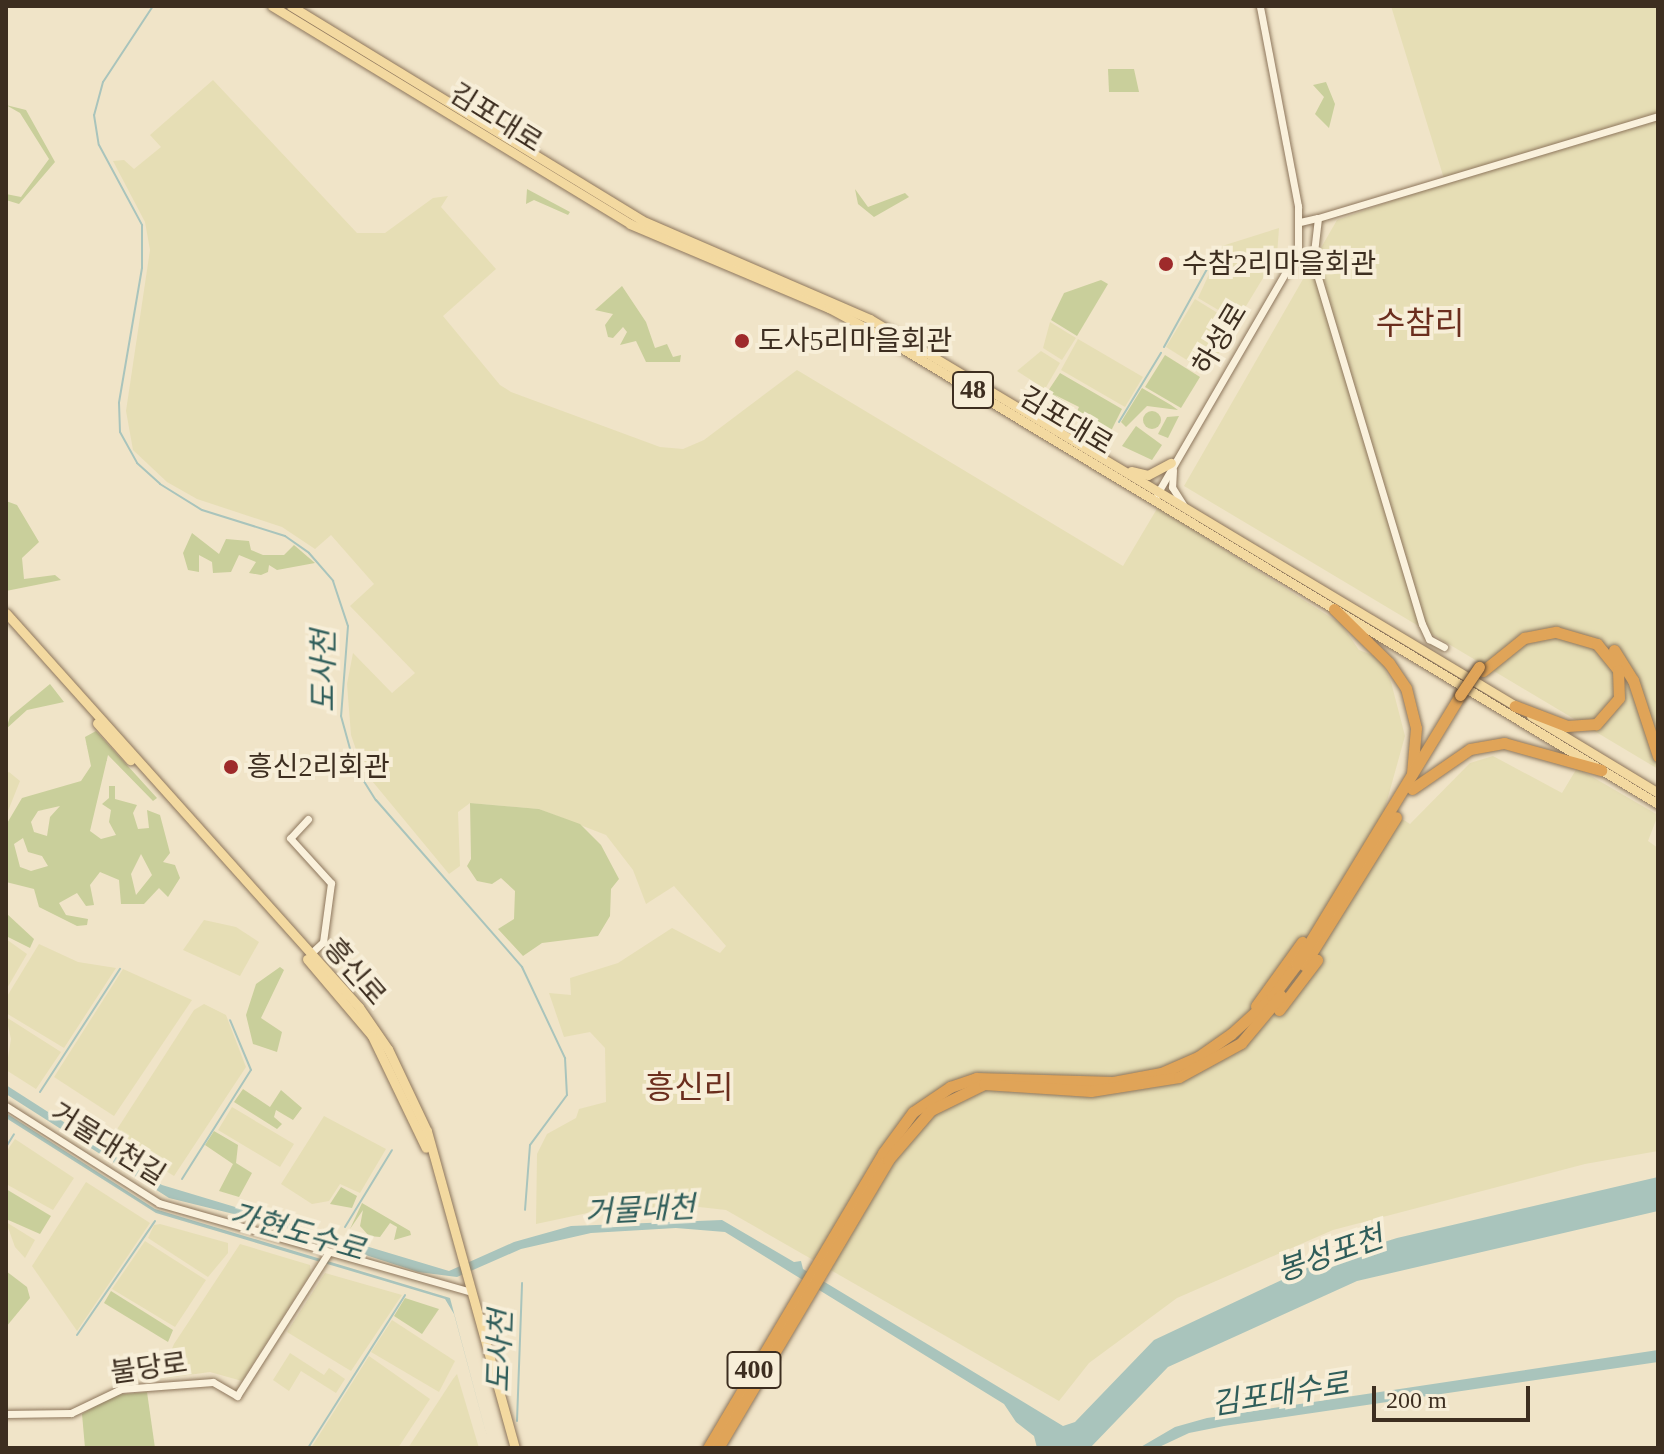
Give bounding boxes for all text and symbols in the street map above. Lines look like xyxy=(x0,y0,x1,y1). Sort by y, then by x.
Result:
street label: 김포대로 xyxy=(443,76,549,160)
place label: 수참2리마을회관 xyxy=(1182,247,1376,281)
marker: 수참2리마을회관 xyxy=(1157,255,1175,273)
street label: 하성로 xyxy=(1186,297,1254,381)
district label: 수참리 xyxy=(1376,304,1464,342)
place label: 도사5리마을회관 xyxy=(758,324,952,358)
marker: 도사5리마을회관 xyxy=(733,332,751,350)
road number: 48 xyxy=(951,368,995,412)
street label: 김포대로 xyxy=(1013,380,1119,462)
water label: 도사천 xyxy=(306,630,342,712)
place label: 흥신2리회관 xyxy=(247,750,390,784)
marker: 흥신2리회관 xyxy=(222,758,240,776)
street label: 흥신로 xyxy=(317,932,393,1012)
district label: 흥신리 xyxy=(645,1068,733,1106)
street label: 거물대천길 xyxy=(44,1096,172,1192)
water label: 거물대천 xyxy=(584,1189,696,1231)
water label: 가현도수로 xyxy=(226,1196,368,1268)
water label: 봉성포천 xyxy=(1272,1219,1388,1289)
water label: 도사천 xyxy=(481,1309,519,1393)
street label: 불당로 xyxy=(108,1346,190,1390)
road number: 400 xyxy=(726,1348,782,1392)
water label: 김포대수로 xyxy=(1209,1365,1351,1423)
scale bar xyxy=(1376,1370,1534,1420)
text: 200 m xyxy=(1386,1387,1447,1413)

